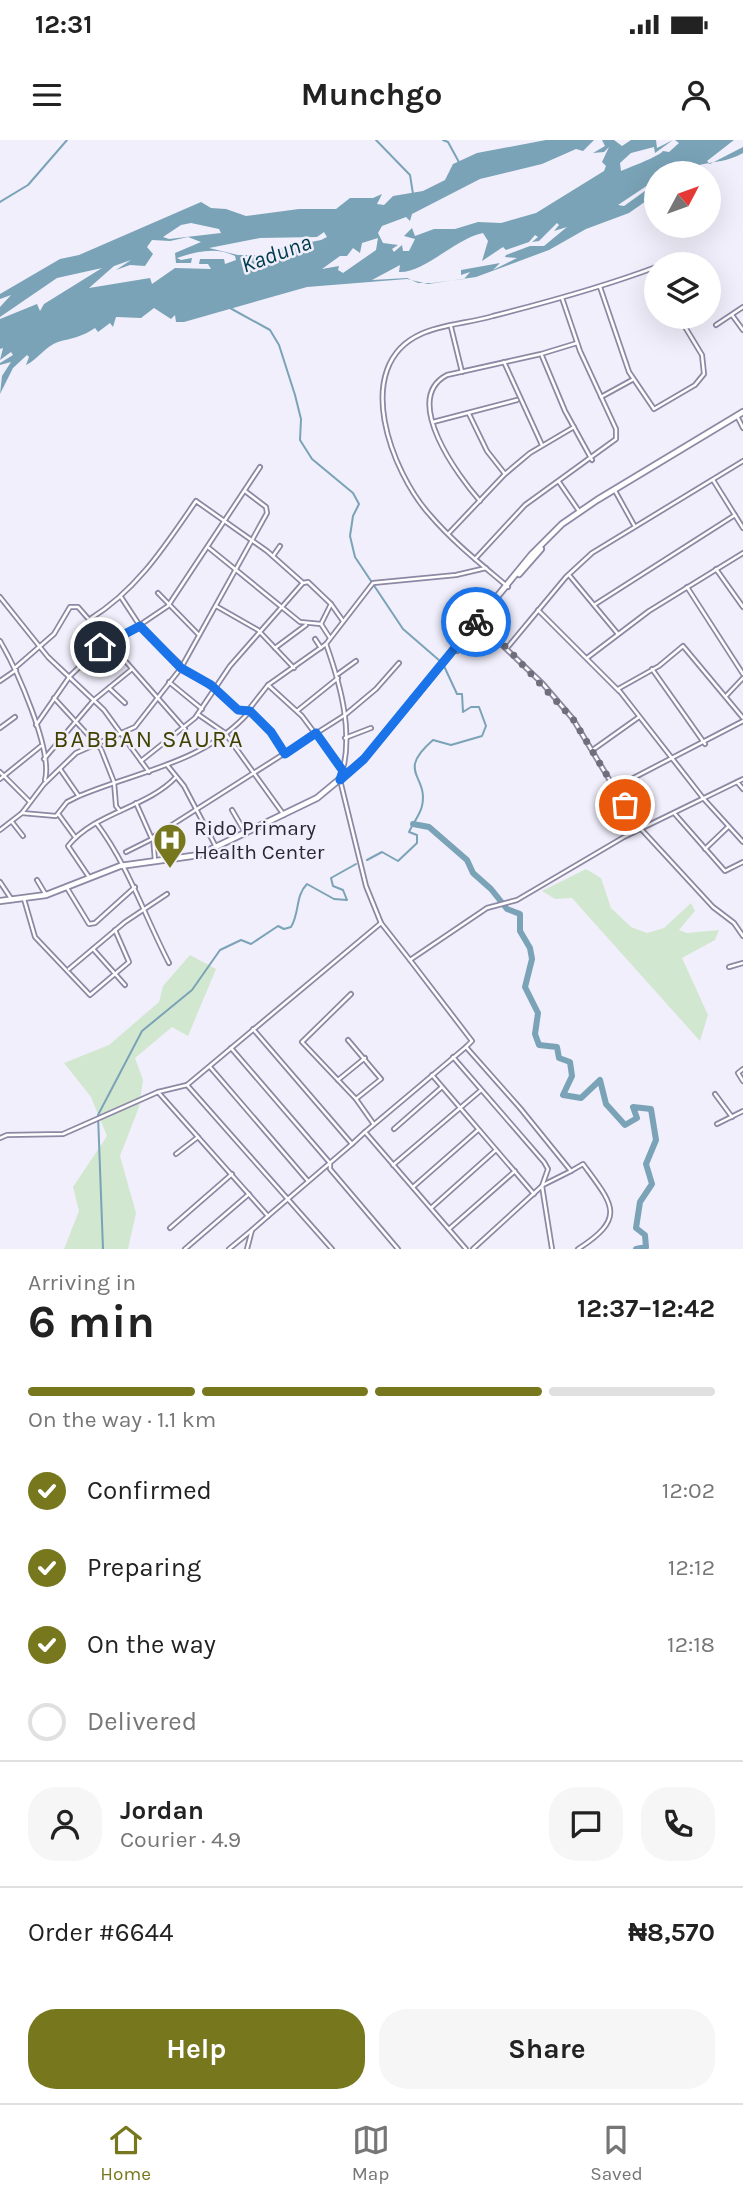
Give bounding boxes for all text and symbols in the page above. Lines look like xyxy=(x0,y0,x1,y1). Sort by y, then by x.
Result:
text: 12:31 xyxy=(35,9,92,40)
icon: menu xyxy=(28,76,66,114)
text: Munchgo xyxy=(301,76,442,113)
icon: person xyxy=(677,76,715,114)
north arrow xyxy=(644,161,721,238)
map controls xyxy=(644,161,721,329)
water label: Kaduna xyxy=(237,228,315,279)
button: layers xyxy=(644,252,721,329)
courier xyxy=(441,587,511,657)
icon: bike xyxy=(457,603,495,641)
pin xyxy=(70,617,130,677)
icon: home xyxy=(81,628,119,666)
district label: BABBAN SAURA xyxy=(54,725,244,753)
pin xyxy=(595,775,655,835)
icon: bag xyxy=(606,786,644,824)
place label: Rido Primary Health Center xyxy=(194,816,325,864)
hospital icon: Rido Primary Health Center xyxy=(151,821,189,870)
text: Arriving in xyxy=(28,1269,136,1296)
text: 12:37–12:42 xyxy=(577,1293,715,1324)
text: 6 min xyxy=(28,1295,155,1349)
text: On the way · 1.1 km xyxy=(28,1406,216,1433)
icon: check xyxy=(28,1472,66,1510)
text: Confirmed xyxy=(87,1475,212,1506)
text: 12:02 xyxy=(662,1477,715,1504)
icon: check xyxy=(28,1549,66,1587)
text: Preparing xyxy=(87,1552,201,1583)
text: 12:12 xyxy=(668,1554,715,1581)
icon: check xyxy=(28,1626,66,1664)
text: On the way xyxy=(87,1629,216,1660)
text: 12:18 xyxy=(667,1631,715,1658)
text: Delivered xyxy=(87,1706,197,1737)
button: person xyxy=(28,1787,102,1861)
button: chat xyxy=(549,1787,623,1861)
button: phone xyxy=(641,1787,715,1861)
text: Jordan xyxy=(120,1795,204,1826)
text: Courier · 4.9 xyxy=(120,1826,241,1853)
text: Order #6644 xyxy=(28,1917,174,1948)
text: ₦8,570 xyxy=(628,1917,715,1948)
button: Help xyxy=(28,2009,365,2089)
button: Share xyxy=(379,2009,715,2089)
tab: Home xyxy=(100,2121,151,2185)
tab: Map xyxy=(352,2121,390,2185)
tab: Saved xyxy=(590,2121,643,2185)

